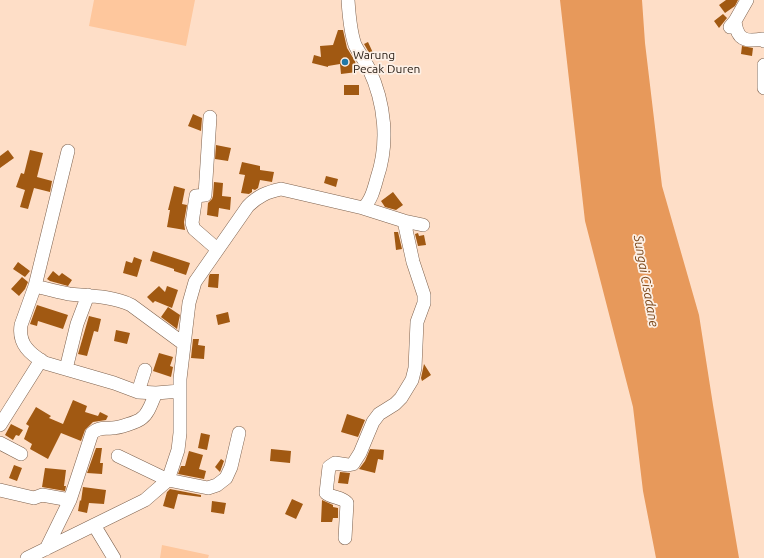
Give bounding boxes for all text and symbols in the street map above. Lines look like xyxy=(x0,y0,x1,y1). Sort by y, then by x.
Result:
place label: Warung Pecak Duren xyxy=(353,48,420,76)
marker: Warung Pecak Duren xyxy=(340,57,350,67)
water label: Sungai Cisadane xyxy=(630,234,662,328)

